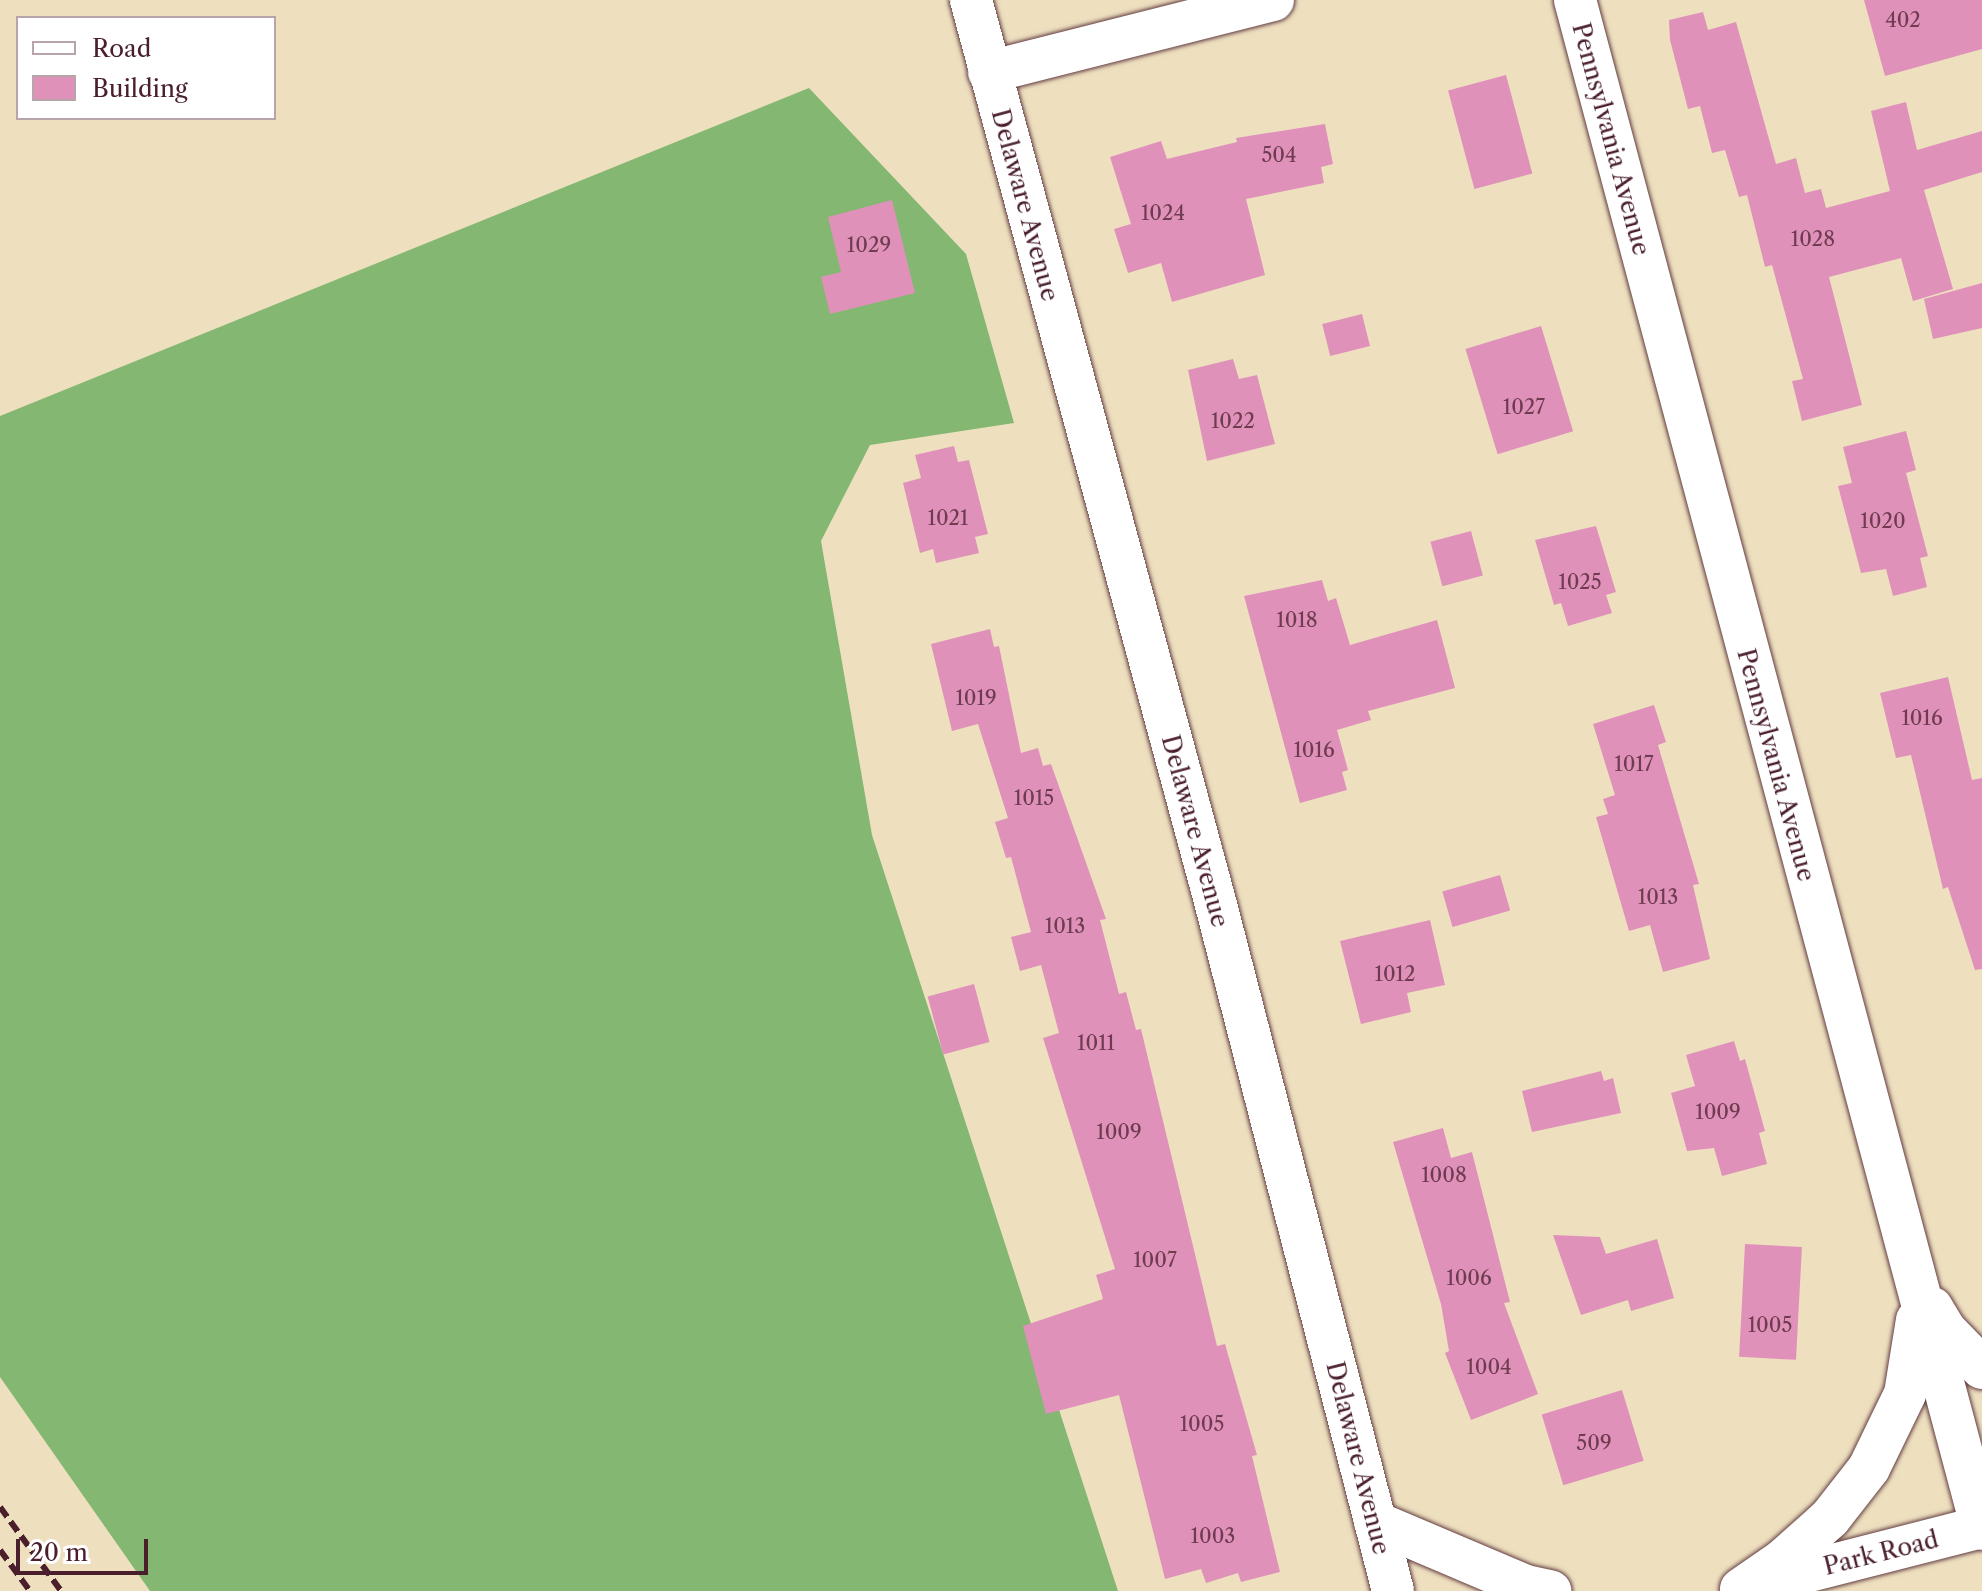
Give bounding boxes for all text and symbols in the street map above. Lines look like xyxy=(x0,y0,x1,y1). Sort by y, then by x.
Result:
house number: 402 xyxy=(1885,8,1921,32)
legend xyxy=(16,16,276,120)
street label: Pennsylvania Avenue xyxy=(1566,19,1656,259)
text: Road xyxy=(92,34,151,63)
text: Building xyxy=(92,74,188,103)
street label: Delaware Avenue xyxy=(985,105,1065,305)
house number: 504 xyxy=(1261,143,1297,167)
house number: 1024 xyxy=(1141,201,1185,225)
house number: 1028 xyxy=(1791,227,1835,251)
house number: 1029 xyxy=(847,233,891,257)
house number: 1027 xyxy=(1503,395,1545,419)
house number: 1022 xyxy=(1211,409,1255,433)
house number: 1021 xyxy=(928,506,968,530)
house number: 1020 xyxy=(1860,509,1906,533)
house number: 1025 xyxy=(1558,570,1602,594)
house number: 1018 xyxy=(1276,608,1318,632)
street label: Pennsylvania Avenue xyxy=(1731,645,1821,885)
house number: 1019 xyxy=(955,686,997,710)
house number: 1016 xyxy=(1901,706,1943,730)
street label: Delaware Avenue xyxy=(1155,731,1235,931)
house number: 1016 xyxy=(1293,738,1335,762)
house number: 1017 xyxy=(1614,752,1654,776)
house number: 1015 xyxy=(1014,786,1054,810)
house number: 1013 xyxy=(1638,885,1678,909)
house number: 1013 xyxy=(1045,914,1085,938)
house number: 1012 xyxy=(1375,962,1415,986)
house number: 1011 xyxy=(1077,1031,1115,1055)
house number: 1009 xyxy=(1695,1100,1741,1124)
house number: 1009 xyxy=(1096,1120,1142,1144)
house number: 1008 xyxy=(1421,1163,1467,1187)
house number: 1007 xyxy=(1133,1248,1177,1272)
house number: 1006 xyxy=(1446,1266,1492,1290)
house number: 1005 xyxy=(1748,1313,1792,1337)
house number: 1004 xyxy=(1466,1355,1512,1379)
street label: Delaware Avenue xyxy=(1320,1358,1396,1558)
house number: 1005 xyxy=(1180,1412,1224,1436)
house number: 509 xyxy=(1576,1431,1612,1455)
scale bar xyxy=(20,1523,152,1573)
house number: 1003 xyxy=(1191,1524,1235,1548)
street label: Park Road xyxy=(1820,1525,1942,1581)
text: 20 m xyxy=(30,1538,88,1567)

